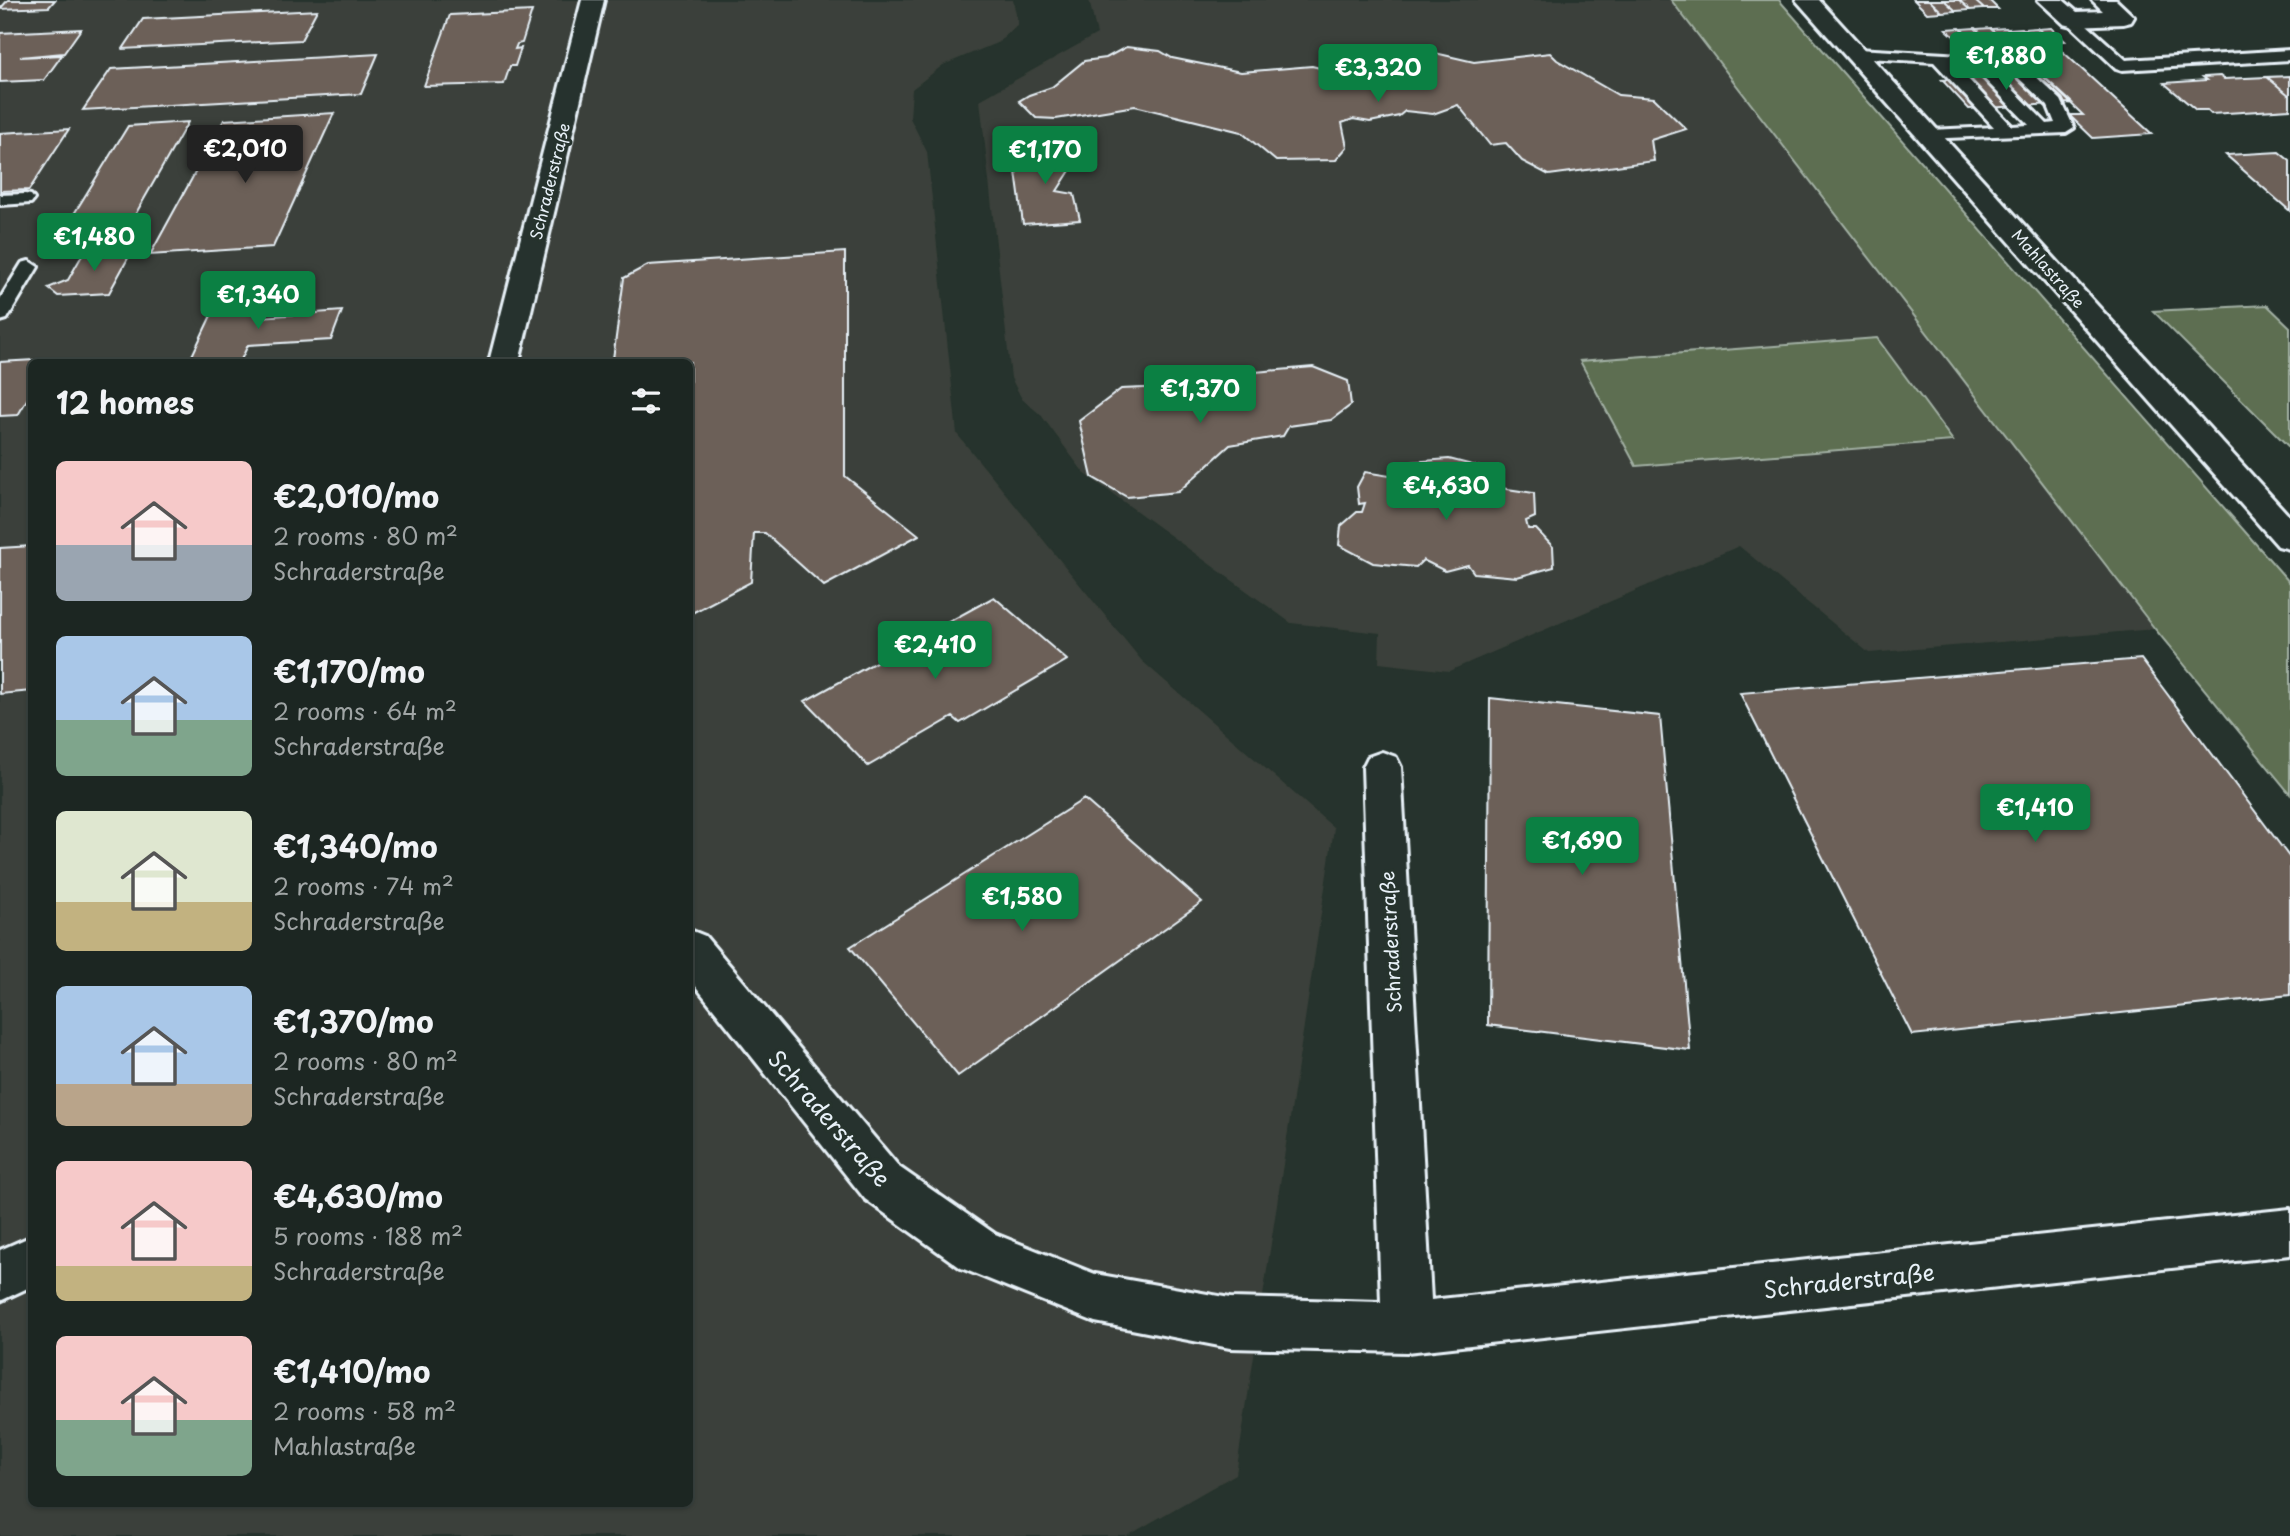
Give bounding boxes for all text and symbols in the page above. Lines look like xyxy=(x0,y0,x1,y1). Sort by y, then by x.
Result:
pin: €1,880 xyxy=(1949,32,2063,92)
text: €1,880 xyxy=(1966,37,2046,72)
pin: €3,320 xyxy=(1321,44,1435,104)
text: €3,320 xyxy=(1334,49,1422,84)
street label: Schraderstraße xyxy=(523,120,575,242)
pin: €2,010 xyxy=(188,125,302,185)
pin: €1,170 xyxy=(988,127,1102,186)
text: €2,010 xyxy=(203,130,287,165)
text: €1,170 xyxy=(1008,131,1082,166)
pin: €1,480 xyxy=(37,214,151,273)
text: €1,480 xyxy=(53,218,135,253)
street label: Mahlastraße xyxy=(2007,223,2091,313)
pin: €1,340 xyxy=(201,272,315,331)
text: €1,340 xyxy=(216,276,300,311)
pin: €1,370 xyxy=(1143,366,1257,425)
text: €1,370 xyxy=(1160,370,1240,405)
text: 12 homes xyxy=(56,379,194,424)
icon: filters xyxy=(627,382,665,420)
pin: €4,630 xyxy=(1389,462,1503,522)
text: €4,630 xyxy=(1402,467,1490,502)
text: €2,010/mo xyxy=(273,473,439,518)
icon: home xyxy=(112,489,196,573)
text: 2 rooms · 80 m² xyxy=(273,518,458,553)
text: Schraderstraße xyxy=(273,553,445,588)
pin: €2,410 xyxy=(878,622,992,681)
text: €2,410 xyxy=(894,626,976,661)
text: €1,170/mo xyxy=(273,648,425,693)
icon: home xyxy=(112,664,196,748)
text: 2 rooms · 64 m² xyxy=(273,693,457,728)
text: Schraderstraße xyxy=(273,728,445,763)
pin: €1,410 xyxy=(1978,784,2092,844)
text: €1,410 xyxy=(1996,789,2074,824)
pin: €1,690 xyxy=(1525,818,1639,877)
text: €1,690 xyxy=(1542,822,1622,857)
text: €1,340/mo xyxy=(273,823,438,868)
icon: home xyxy=(112,839,196,923)
text: 2 rooms · 74 m² xyxy=(273,868,454,903)
street label: Schraderstraße xyxy=(1372,870,1408,1014)
pin: €1,580 xyxy=(965,874,1079,933)
text: €1,580 xyxy=(982,878,1062,913)
text: Schraderstraße xyxy=(273,903,445,938)
text: €1,370/mo xyxy=(273,998,434,1043)
icon: home xyxy=(112,1014,196,1098)
street label: Schraderstraße xyxy=(760,1042,900,1194)
text: 2 rooms · 80 m² xyxy=(273,1043,458,1078)
text: Schraderstraße xyxy=(273,1078,445,1113)
text: €4,630/mo xyxy=(273,1173,443,1218)
icon: home xyxy=(112,1189,196,1273)
text: 5 rooms · 188 m² xyxy=(273,1218,463,1253)
text: Schraderstraße xyxy=(273,1253,445,1288)
street label: Schraderstraße xyxy=(1762,1254,1936,1306)
text: €1,410/mo xyxy=(273,1348,430,1393)
icon: home xyxy=(112,1364,196,1448)
text: 2 rooms · 58 m² xyxy=(273,1393,456,1428)
text: Mahlastraße xyxy=(273,1428,416,1463)

